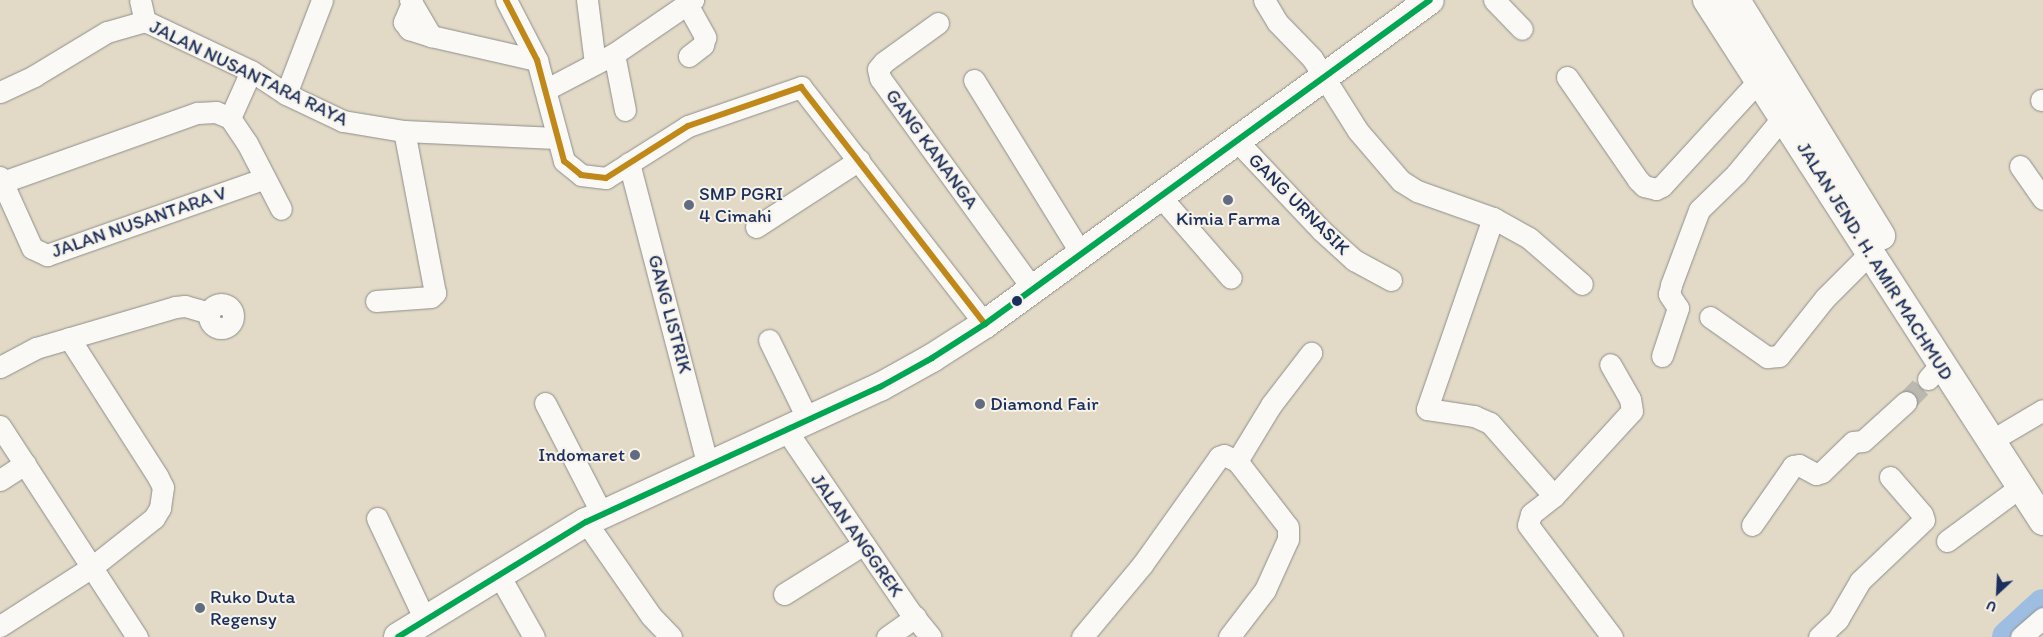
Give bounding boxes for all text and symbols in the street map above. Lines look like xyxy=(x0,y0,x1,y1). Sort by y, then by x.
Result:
street label: JALAN NUSANTARA RAYA xyxy=(146,15,352,131)
street label: GANG KANANGA xyxy=(881,85,983,213)
street label: JALAN JEND. H. AMIR MACHMUD xyxy=(1792,138,1958,384)
street label: GANG URNASIK xyxy=(1243,148,1355,260)
street label: JALAN NUSANTARA V xyxy=(49,181,229,263)
place label: SMP PGRI 4 Cimahi xyxy=(699,183,783,227)
marker: Kimia Farma xyxy=(1222,194,1234,206)
marker: SMP PGRI 4 Cimahi xyxy=(683,199,695,211)
place label: Kimia Farma xyxy=(1176,208,1280,230)
street label: GANG LISTRIK xyxy=(643,252,697,376)
unlabelled marker xyxy=(1012,296,1022,306)
place label: Diamond Fair xyxy=(990,393,1099,415)
marker: Diamond Fair xyxy=(974,398,986,410)
place label: Indomaret xyxy=(538,444,625,466)
marker: Indomaret xyxy=(629,449,641,461)
street label: JALAN ANGGREK xyxy=(806,469,908,601)
north arrow xyxy=(1973,567,2023,617)
place label: Ruko Duta Regensy xyxy=(210,586,295,630)
text: U xyxy=(1984,596,1999,616)
marker: Ruko Duta Regensy xyxy=(194,602,206,614)

